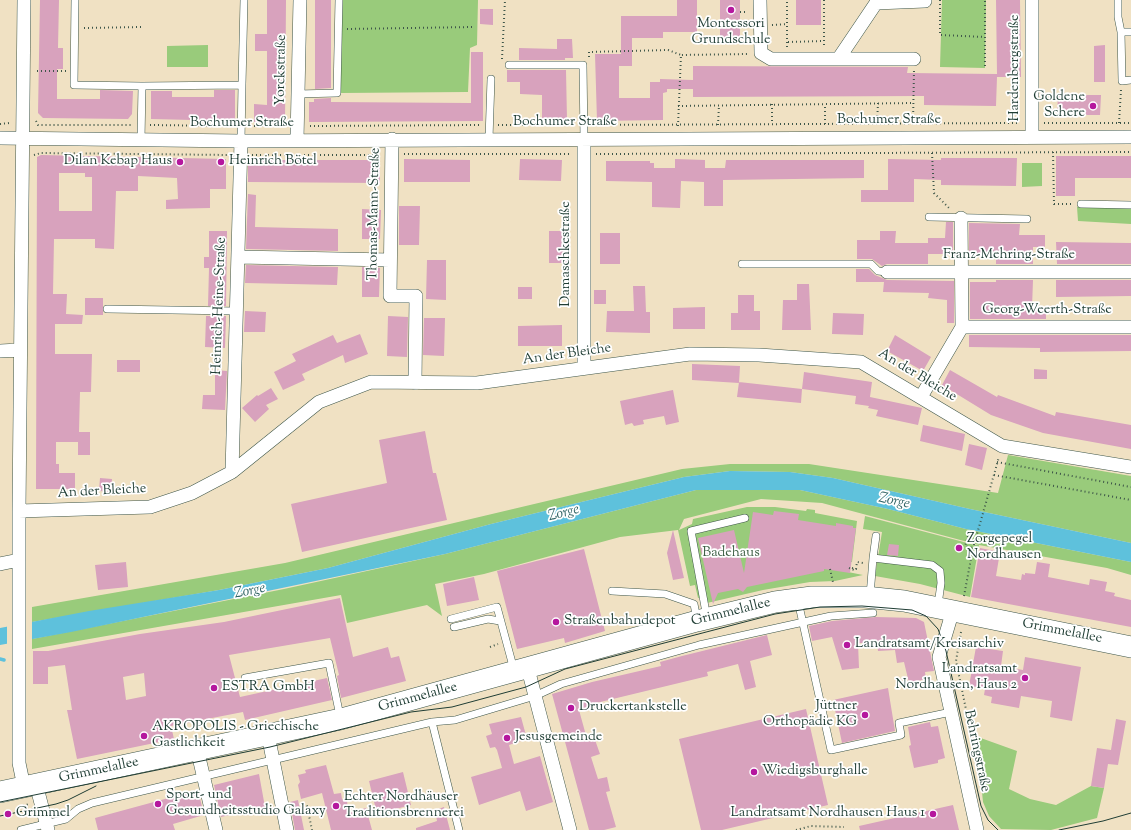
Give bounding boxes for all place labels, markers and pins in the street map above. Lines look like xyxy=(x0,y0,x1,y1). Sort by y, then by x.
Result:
marker: Montessori Grundschule xyxy=(726,5,736,15)
place label: Montessori Grundschule xyxy=(691,17,771,50)
place label: Goldene Schere xyxy=(1033,90,1085,122)
marker: Goldene Schere xyxy=(1088,101,1098,111)
place label: Dilan Kebap Haus xyxy=(64,154,172,170)
place label: Heinrich Bötel xyxy=(229,154,317,170)
marker: Dilan Kebap Haus xyxy=(175,157,185,167)
marker: Heinrich Bötel xyxy=(216,157,226,167)
place label: Zorgepegel Nordhausen xyxy=(967,532,1042,564)
marker: Zorgepegel Nordhausen xyxy=(954,543,964,553)
place label: Straßenbahndepot xyxy=(564,614,676,630)
marker: Straßenbahndepot xyxy=(551,617,561,627)
place label: Landratsamt/Kreisarchiv xyxy=(855,637,1004,653)
marker: Landratsamt/Kreisarchiv xyxy=(842,640,852,650)
place label: Landratsamt Nordhausen, Haus 2 xyxy=(895,662,1017,694)
marker: Landratsamt Nordhausen, Haus 2 xyxy=(1020,673,1030,683)
place label: ESTRA GmbH xyxy=(222,680,315,696)
marker: ESTRA GmbH xyxy=(209,683,219,693)
place label: Jüttner Orthopädie KG xyxy=(763,699,857,732)
place label: Druckertankstelle xyxy=(579,700,687,716)
marker: Druckertankstelle xyxy=(566,703,576,713)
marker: Jüttner Orthopädie KG xyxy=(860,710,870,720)
place label: AKROPOLIS - Griechische Gastlichkeit xyxy=(152,720,319,752)
place label: Jesusgemeinde xyxy=(515,730,602,746)
marker: AKROPOLIS - Griechische Gastlichkeit xyxy=(139,731,149,741)
marker: Jesusgemeinde xyxy=(502,733,512,743)
place label: Wiedigsburghalle xyxy=(762,764,868,780)
marker: Wiedigsburghalle xyxy=(749,767,759,777)
place label: Sport- und Gesundheitsstudio Galaxy xyxy=(166,788,326,820)
place label: Echter Nordhäuser Traditionsbrennerei xyxy=(344,790,464,822)
marker: Sport- und Gesundheitsstudio Galaxy xyxy=(153,799,163,809)
marker: Echter Nordhäuser Traditionsbrennerei xyxy=(331,801,341,811)
place label: Grimmel xyxy=(16,806,70,822)
place label: Landratsamt Nordhausen Haus 1 xyxy=(730,806,925,822)
marker: Grimmel xyxy=(3,809,13,819)
marker: Landratsamt Nordhausen Haus 1 xyxy=(928,809,938,819)

